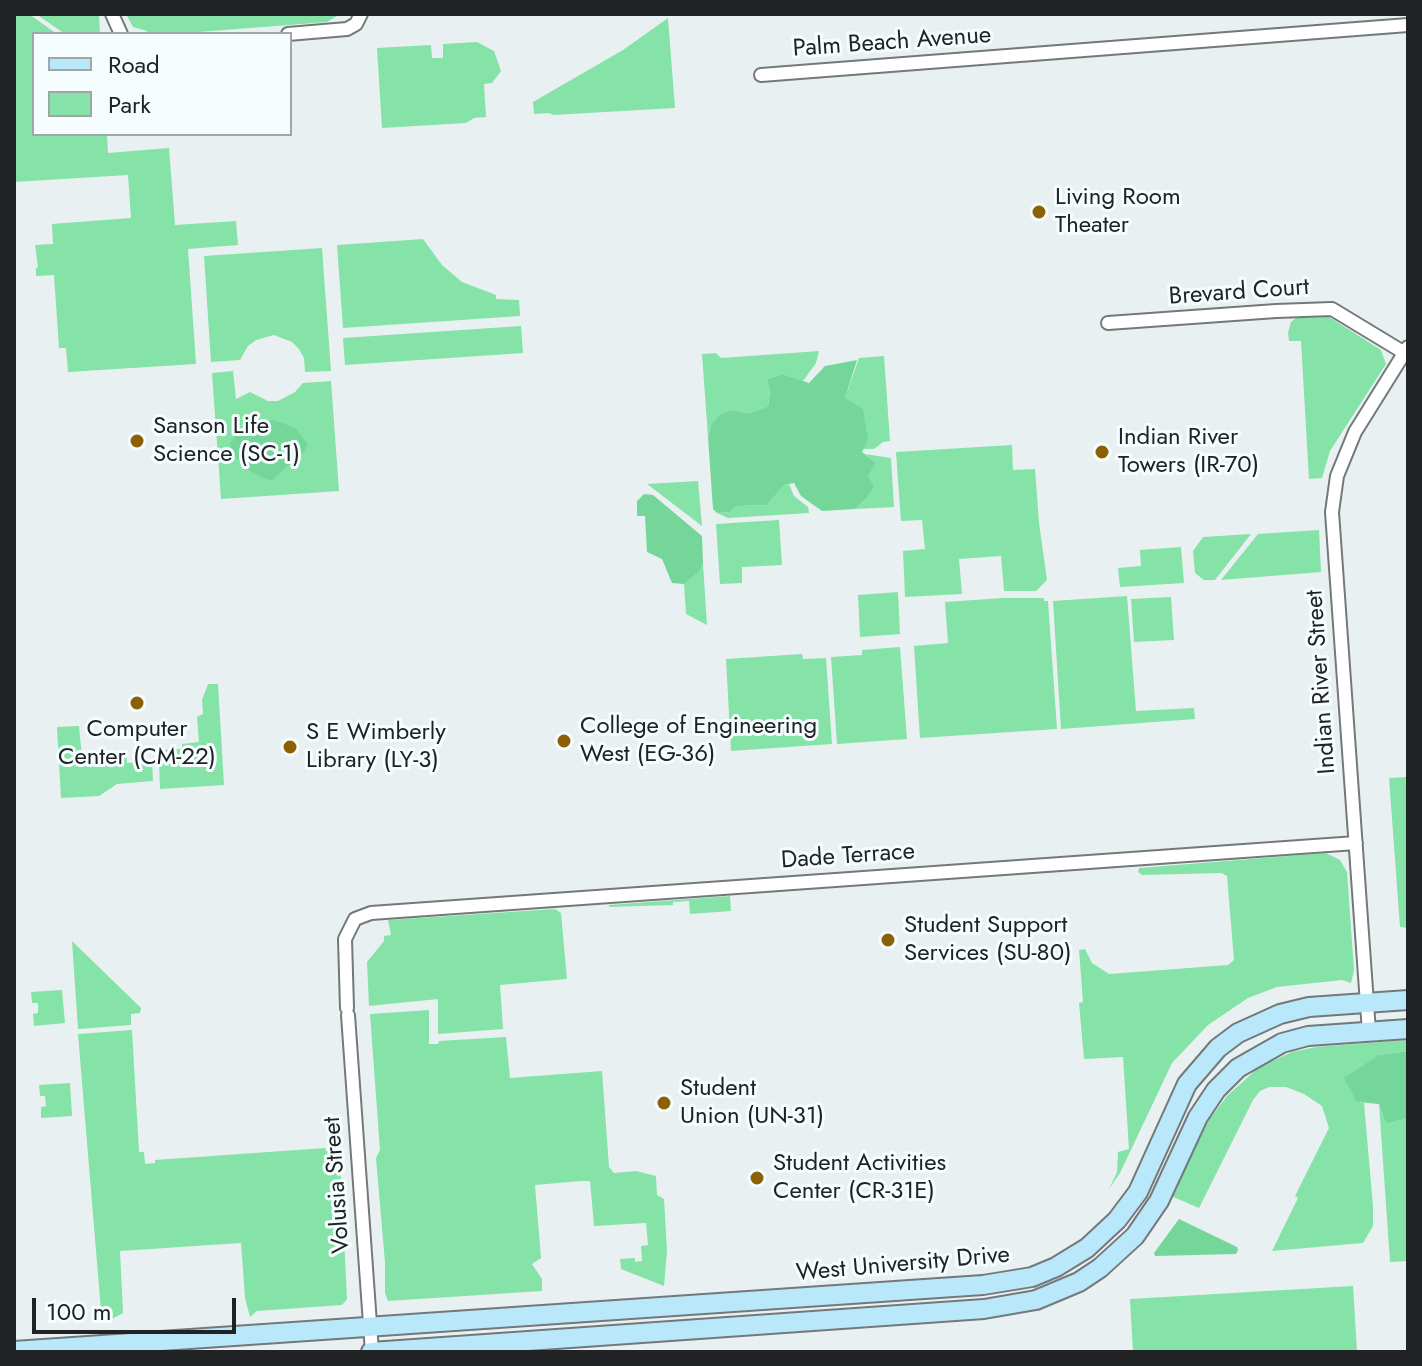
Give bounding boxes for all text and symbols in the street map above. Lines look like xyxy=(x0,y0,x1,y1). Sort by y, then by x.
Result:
street label: Palm Beach Avenue xyxy=(792,22,992,64)
legend xyxy=(32,32,292,136)
text: Road xyxy=(108,47,160,82)
text: Park xyxy=(108,87,151,122)
place label: Living Room Theater xyxy=(1055,184,1181,240)
marker: Living Room Theater xyxy=(1030,203,1048,221)
street label: Brevard Court xyxy=(1168,274,1310,312)
place label: Sanson Life Science (SC-1) xyxy=(153,413,300,469)
place label: Indian River Towers (IR-70) xyxy=(1118,424,1259,480)
marker: Sanson Life Science (SC-1) xyxy=(128,432,146,450)
marker: Indian River Towers (IR-70) xyxy=(1093,443,1111,461)
street label: Indian River Street xyxy=(1301,589,1343,775)
marker: Computer Center (CM-22) xyxy=(128,694,146,712)
place label: College of Engineering West (EG-36) xyxy=(580,713,817,769)
place label: Computer Center (CM-22) xyxy=(58,716,216,772)
place label: S E Wimberly Library (LY-3) xyxy=(306,719,446,775)
marker: College of Engineering West (EG-36) xyxy=(555,732,573,750)
marker: S E Wimberly Library (LY-3) xyxy=(281,738,299,756)
street label: Dade Terrace xyxy=(780,838,916,876)
place label: Student Support Services (SU-80) xyxy=(904,912,1072,968)
marker: Student Support Services (SU-80) xyxy=(879,931,897,949)
place label: Student Union (UN-31) xyxy=(680,1075,824,1131)
marker: Student Union (UN-31) xyxy=(655,1094,673,1112)
street label: Volusia Street xyxy=(319,1116,357,1254)
place label: Student Activities Center (CR-31E) xyxy=(773,1150,946,1206)
marker: Student Activities Center (CR-31E) xyxy=(748,1169,766,1187)
street label: West University Drive xyxy=(795,1241,1011,1289)
scale bar xyxy=(36,1282,240,1332)
text: 100 m xyxy=(46,1294,112,1329)

